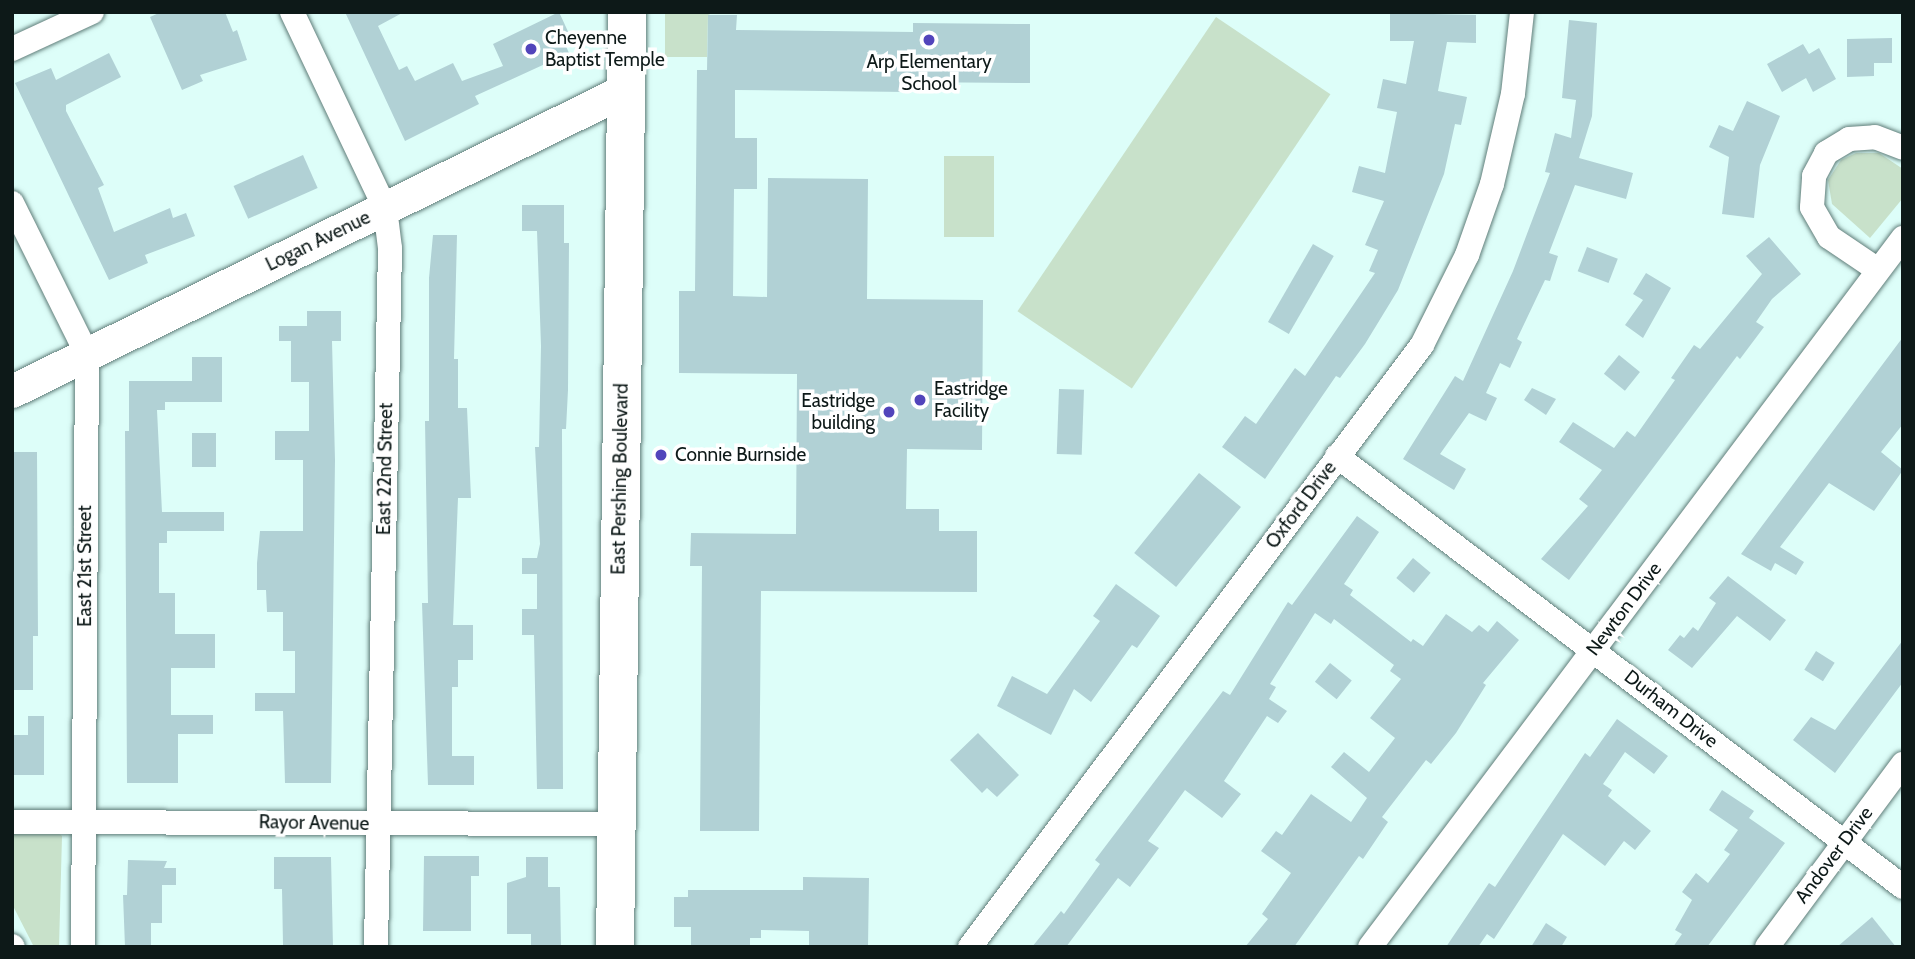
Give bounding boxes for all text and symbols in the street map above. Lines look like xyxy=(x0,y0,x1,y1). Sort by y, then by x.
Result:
place label: Cheyenne Baptist Temple xyxy=(545,27,665,71)
marker: Arp Elementary School xyxy=(921,32,937,48)
marker: Cheyenne Baptist Temple xyxy=(523,41,539,57)
place label: Arp Elementary School xyxy=(866,51,992,95)
street label: Logan Avenue xyxy=(262,206,374,276)
place label: Eastridge Facility xyxy=(934,378,1008,422)
street label: East Pershing Boulevard xyxy=(607,383,633,575)
place label: Eastridge building xyxy=(801,390,875,434)
marker: Eastridge Facility xyxy=(912,392,928,408)
street label: East 22nd Street xyxy=(372,403,398,535)
marker: Eastridge building xyxy=(881,404,897,420)
place label: Connie Burnside xyxy=(675,444,806,466)
marker: Connie Burnside xyxy=(653,447,669,463)
street label: Oxford Drive xyxy=(1261,457,1341,553)
street label: East 21st Street xyxy=(74,505,96,627)
street label: Newton Drive xyxy=(1582,558,1666,660)
street label: Durham Drive xyxy=(1620,665,1722,753)
street label: Andover Drive xyxy=(1790,802,1878,908)
street label: Rayor Avenue xyxy=(259,811,369,835)

